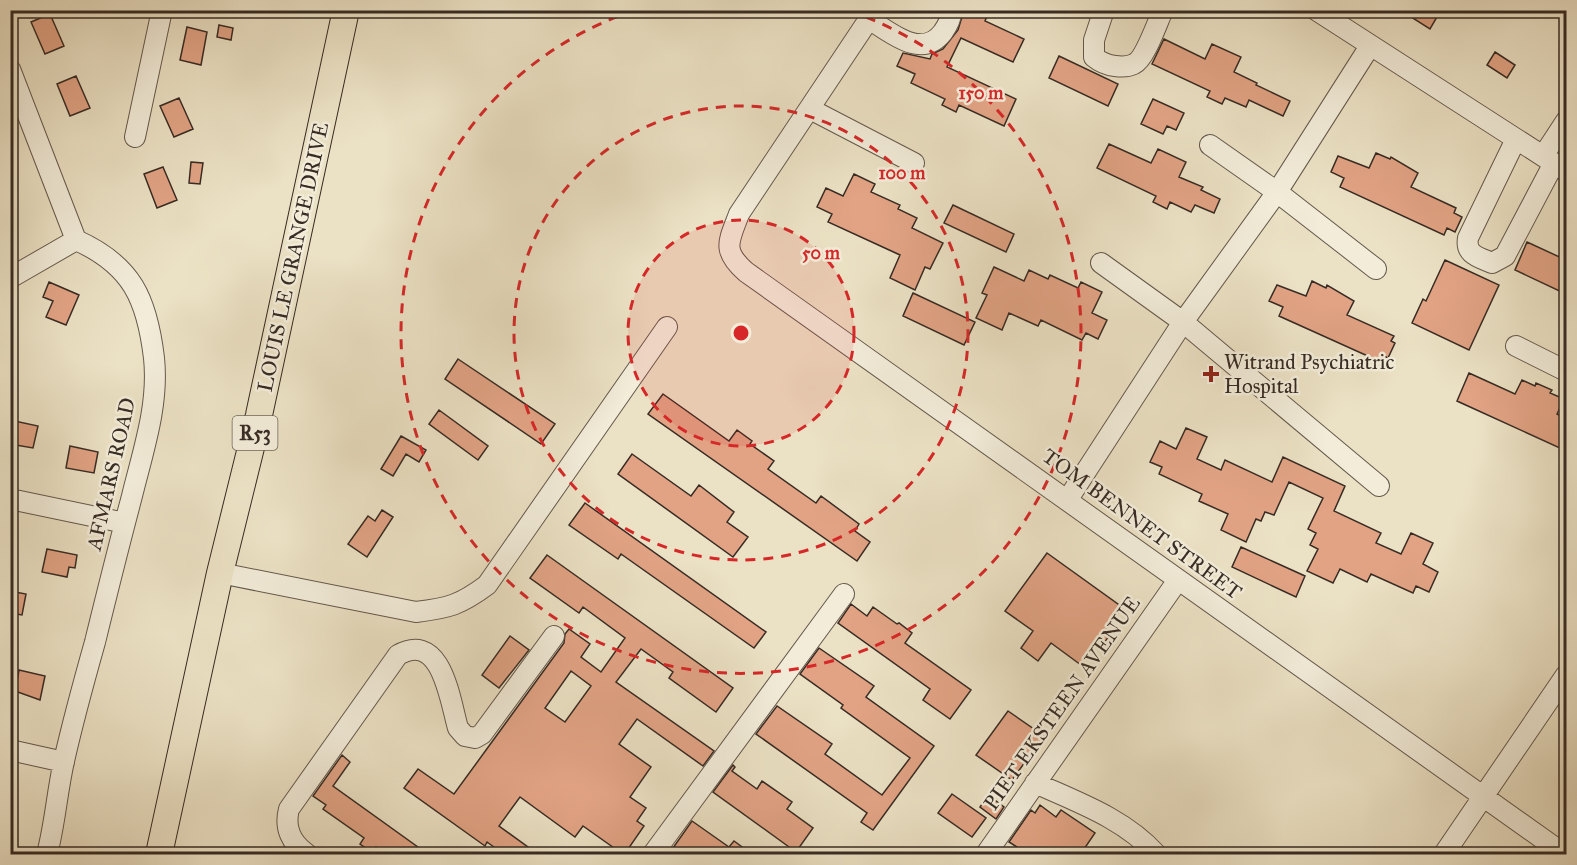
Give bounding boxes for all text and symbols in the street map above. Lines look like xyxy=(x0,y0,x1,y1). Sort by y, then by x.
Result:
text: 150 m xyxy=(959,82,1004,104)
street label: LOUIS LE GRANGE DRIVE xyxy=(252,120,334,394)
text: 100 m xyxy=(879,162,926,184)
text: 50 m xyxy=(802,242,841,264)
centre of rings xyxy=(731,323,751,343)
place label: Witrand Psychiatric Hospital xyxy=(1224,349,1395,399)
marker: Witrand Psychiatric Hospital xyxy=(1202,365,1220,383)
street label: AFMARS ROAD xyxy=(81,395,141,554)
road number: R53 xyxy=(232,416,278,450)
street label: TOM BENNET STREET xyxy=(1037,443,1247,605)
street label: PIET EKSTEEN AVENUE xyxy=(978,591,1146,815)

